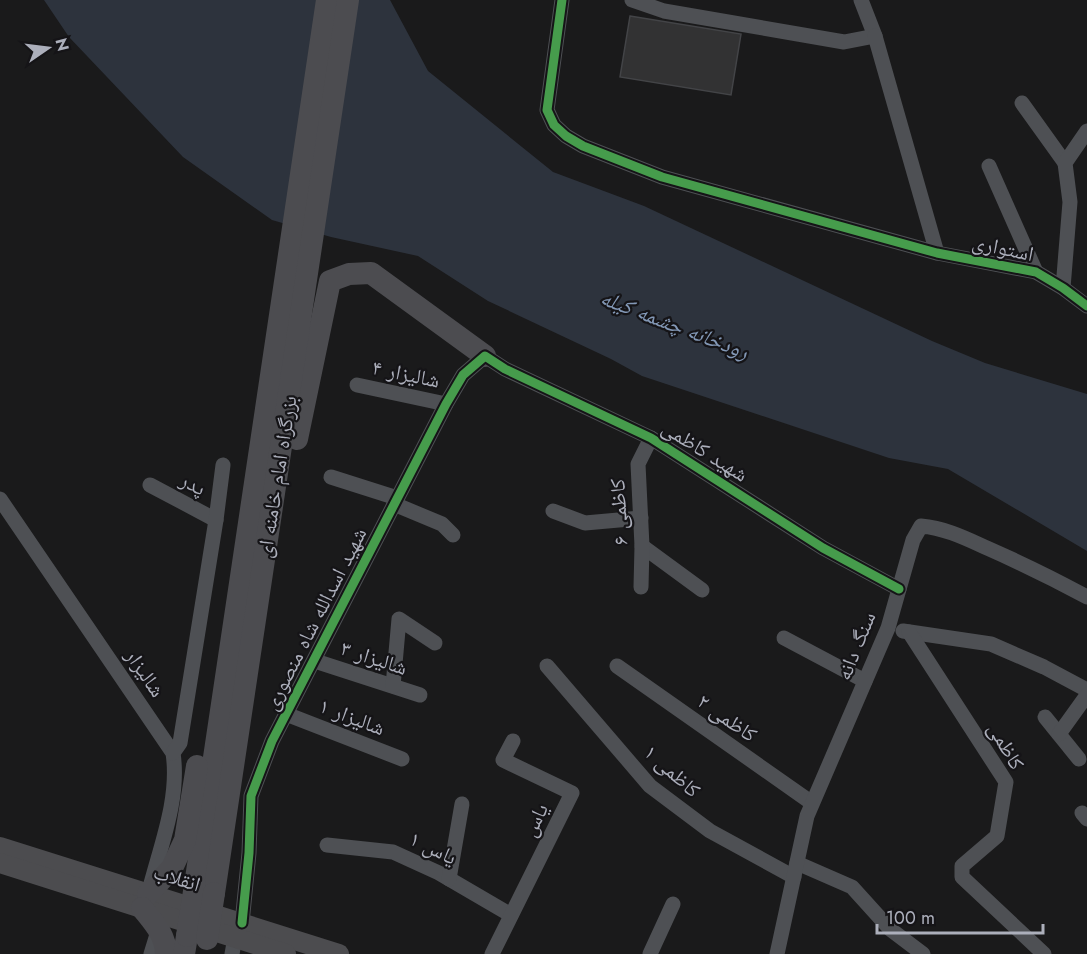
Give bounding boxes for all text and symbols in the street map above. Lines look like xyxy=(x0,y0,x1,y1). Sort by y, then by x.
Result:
north arrow xyxy=(18,18,78,78)
text: N xyxy=(49,36,75,53)
street label: استواری xyxy=(969,227,1037,269)
water label: رودخانه چشمه کیله xyxy=(596,281,754,367)
street label: شالیزار ۴ xyxy=(369,352,443,396)
street label: بزرگراه امام خامنه ای xyxy=(249,394,305,560)
street label: شهید کاظمی xyxy=(656,413,754,489)
street label: پدر xyxy=(174,464,211,503)
street label: کاظمی ۶ xyxy=(602,478,636,546)
street label: شهید اسدالله شاه منصوری xyxy=(256,522,374,716)
street label: سنگ دانه xyxy=(829,607,883,685)
street label: شالیزار ۳ xyxy=(337,633,411,683)
street label: شالیزار xyxy=(117,642,172,703)
street label: کاظمی ۲ xyxy=(691,687,763,750)
street label: شالیزار ۱ xyxy=(315,691,389,743)
street label: کاظمی xyxy=(980,716,1032,776)
street label: کاظمی ۱ xyxy=(637,738,707,805)
street label: یاس xyxy=(514,798,556,842)
street label: یاس ۱ xyxy=(404,824,462,872)
street label: انقلاب xyxy=(150,857,204,899)
scale bar xyxy=(877,897,1044,935)
text: 100 m xyxy=(886,905,935,931)

